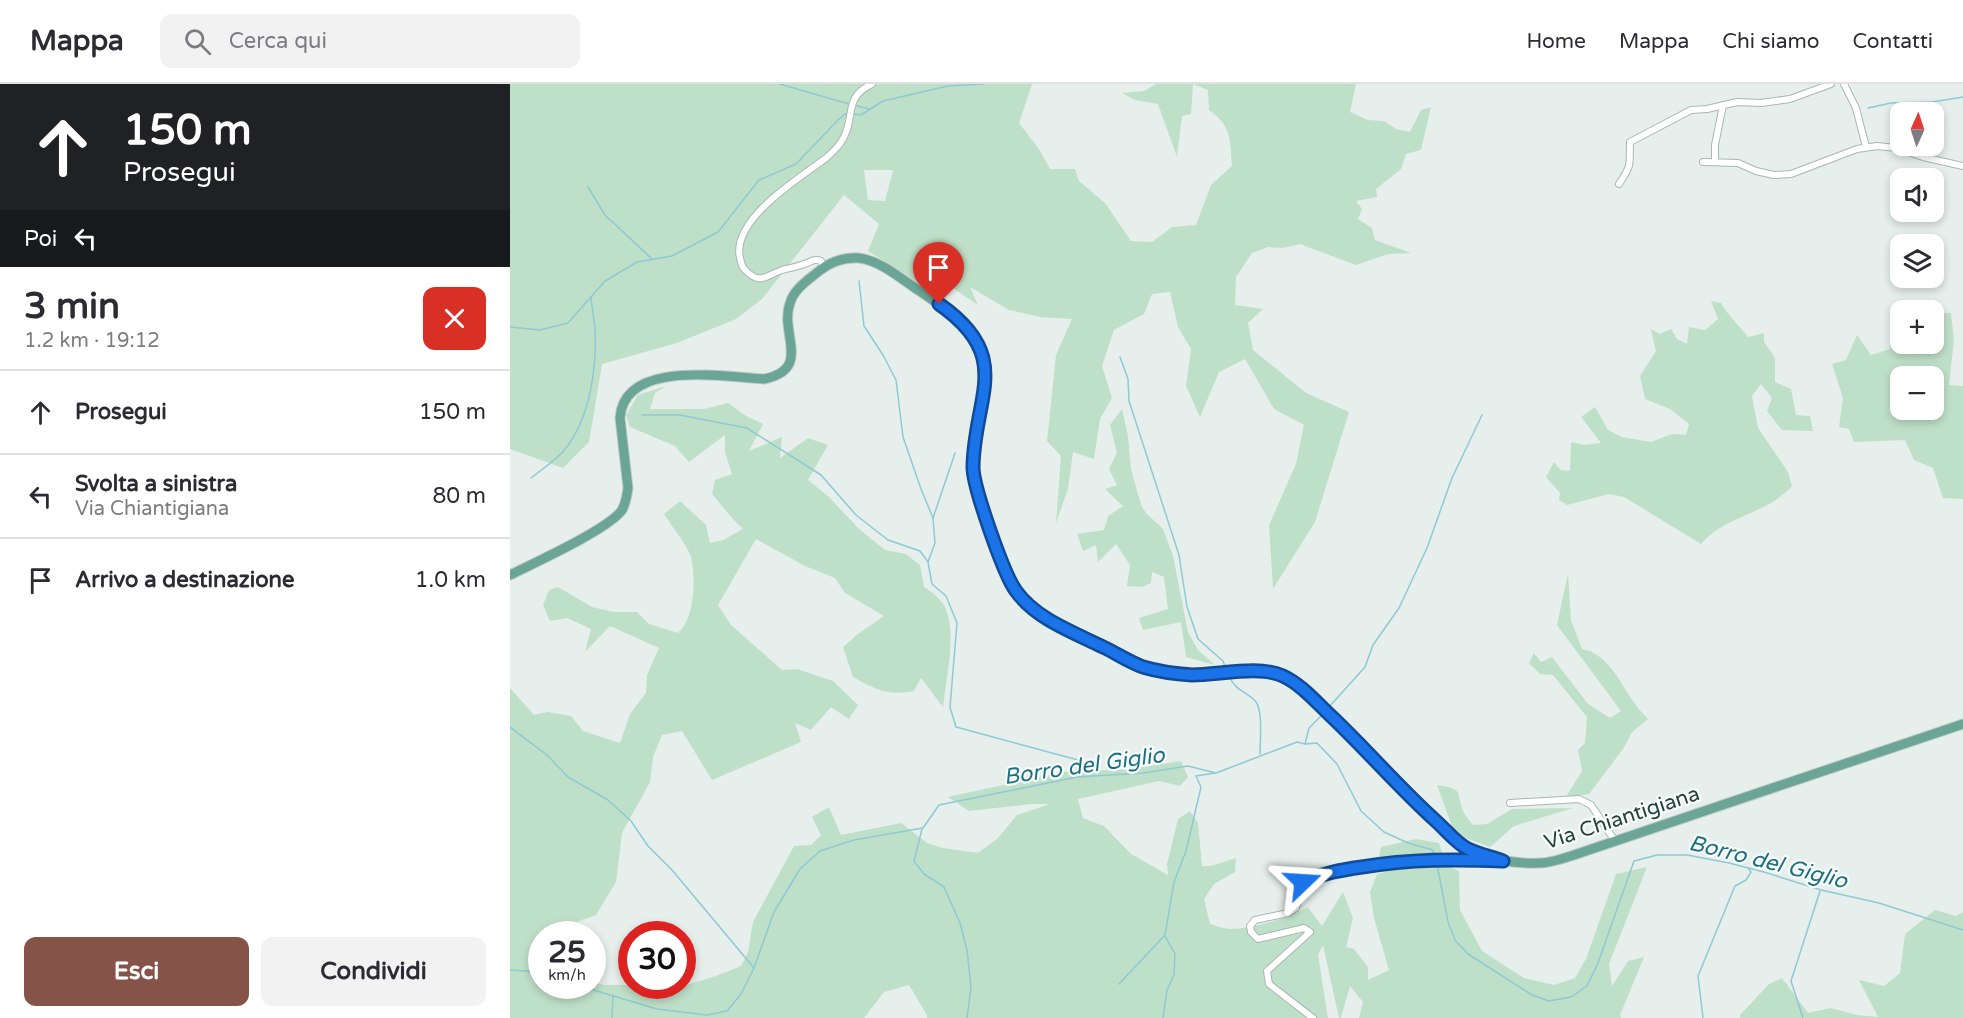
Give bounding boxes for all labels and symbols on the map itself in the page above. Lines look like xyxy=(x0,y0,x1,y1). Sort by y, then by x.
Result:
north arrow xyxy=(1890,102,1944,156)
pin xyxy=(913,242,964,304)
water label: Borro del Giglio xyxy=(1002,742,1168,790)
street label: Via Chiantigiana xyxy=(1541,781,1703,855)
water label: Borro del Giglio xyxy=(1686,830,1851,895)
position arrow xyxy=(1271,850,1335,914)
speed limit sign: 30 xyxy=(618,921,696,999)

